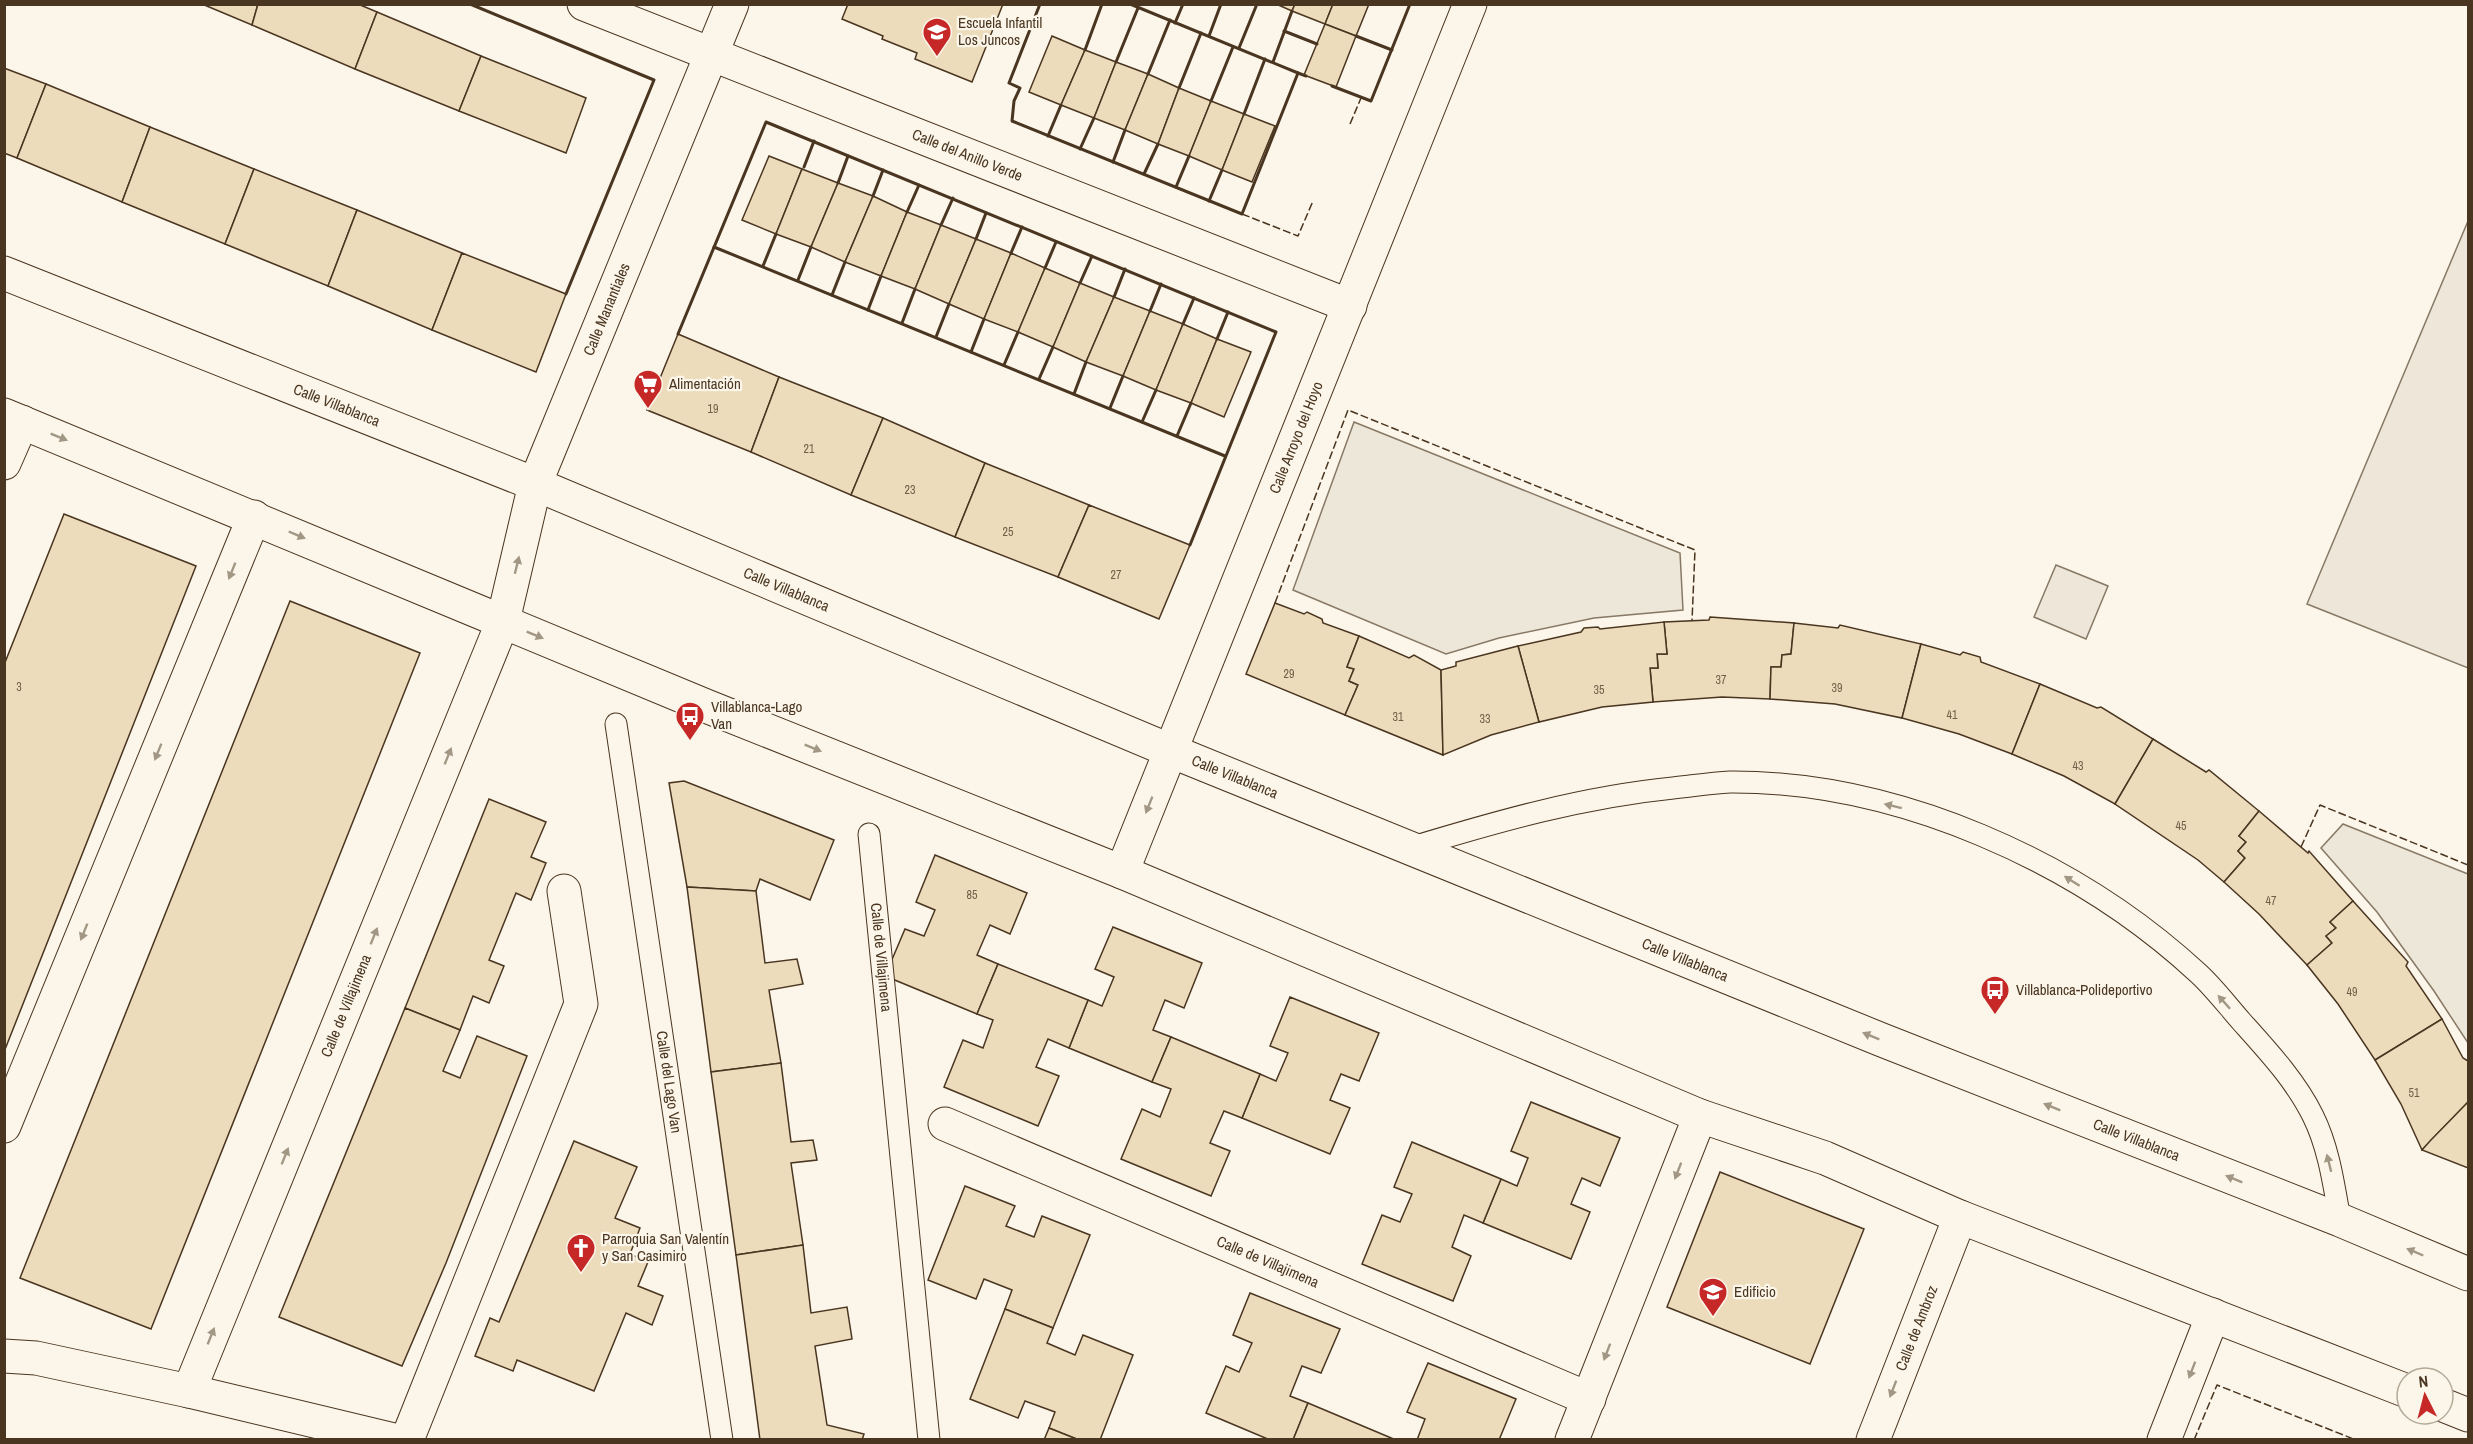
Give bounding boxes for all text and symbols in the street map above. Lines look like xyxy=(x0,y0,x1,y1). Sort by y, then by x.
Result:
place label: Escuela Infantil Los Juncos xyxy=(958,12,1042,50)
school or university icon: Escuela Infantil Los Juncos xyxy=(921,16,953,58)
street label: Calle del Anillo Verde xyxy=(909,123,1026,186)
street label: Calle Manantiales xyxy=(578,260,635,359)
supermarket icon: Alimentación xyxy=(632,368,664,410)
place label: Alimentación xyxy=(668,373,741,394)
street label: Calle Villablanca xyxy=(291,378,383,431)
street label: Calle Arroyo del Hoyo xyxy=(1264,378,1328,497)
house number: 19 xyxy=(708,401,718,417)
one-way arrow xyxy=(50,432,68,442)
house number: 21 xyxy=(804,441,815,457)
house number: 23 xyxy=(905,482,915,498)
house number: 25 xyxy=(1003,524,1014,540)
one-way arrow xyxy=(289,530,307,540)
one-way arrow xyxy=(512,555,522,574)
one-way arrow xyxy=(227,562,236,580)
street label: Calle Villablanca xyxy=(740,562,833,617)
house number: 27 xyxy=(1111,567,1122,583)
one-way arrow xyxy=(527,630,545,640)
house number: 29 xyxy=(1284,666,1294,682)
house number: 37 xyxy=(1716,672,1727,688)
house number: 3 xyxy=(16,679,22,695)
house number: 39 xyxy=(1832,680,1842,696)
house number: 35 xyxy=(1594,682,1605,698)
place label: Villablanca-Lago Van xyxy=(711,696,803,734)
bus stop icon: Villablanca-Lago Van xyxy=(674,700,706,742)
house number: 41 xyxy=(1947,707,1958,723)
house number: 31 xyxy=(1393,709,1404,725)
house number: 33 xyxy=(1480,711,1490,727)
one-way arrow xyxy=(153,743,163,761)
one-way arrow xyxy=(804,744,822,753)
one-way arrow xyxy=(443,746,453,764)
street label: Calle Villablanca xyxy=(1189,750,1281,803)
house number: 43 xyxy=(2073,758,2083,774)
one-way arrow xyxy=(1144,796,1153,814)
one-way arrow xyxy=(1884,801,1902,811)
house number: 45 xyxy=(2176,818,2187,834)
one-way arrow xyxy=(2064,876,2080,887)
house number: 85 xyxy=(967,887,978,903)
house number: 47 xyxy=(2266,893,2277,909)
street label: Calle de Villajimena xyxy=(866,902,898,1013)
one-way arrow xyxy=(79,923,88,941)
one-way arrow xyxy=(370,927,379,945)
street label: Calle Villablanca xyxy=(1639,933,1732,986)
street label: Calle de Villajimena xyxy=(315,951,376,1060)
bus stop icon: Villablanca-Polideportivo xyxy=(1979,974,2011,1016)
place label: Villablanca-Polideportivo xyxy=(2016,979,2153,1000)
house number: 49 xyxy=(2347,984,2357,1000)
one-way arrow xyxy=(2218,995,2231,1010)
street label: Calle del Lago Van xyxy=(652,1029,687,1135)
one-way arrow xyxy=(1862,1031,1880,1040)
house number: 51 xyxy=(2409,1085,2420,1101)
one-way arrow xyxy=(2043,1102,2061,1112)
street label: Calle Villablanca xyxy=(2090,1113,2183,1166)
one-way arrow xyxy=(280,1146,290,1164)
one-way arrow xyxy=(2323,1154,2333,1172)
one-way arrow xyxy=(1673,1162,1683,1180)
one-way arrow xyxy=(2225,1173,2243,1183)
place label: Parroquia San Valentín y San Casimiro xyxy=(602,1228,729,1266)
street label: Calle de Villajimena xyxy=(1214,1230,1323,1293)
church icon: Parroquia San Valentín y San Casimiro xyxy=(565,1232,597,1274)
one-way arrow xyxy=(2405,1247,2423,1257)
school or university icon: Edificio xyxy=(1697,1276,1729,1318)
place label: Edificio xyxy=(1734,1281,1776,1302)
street label: Calle de Ambroz xyxy=(1890,1282,1942,1374)
one-way arrow xyxy=(206,1327,216,1345)
one-way arrow xyxy=(1602,1343,1612,1361)
one-way arrow xyxy=(2187,1361,2196,1379)
north arrow xyxy=(2395,1366,2455,1426)
text: N xyxy=(2418,1370,2429,1393)
one-way arrow xyxy=(1888,1380,1898,1398)

